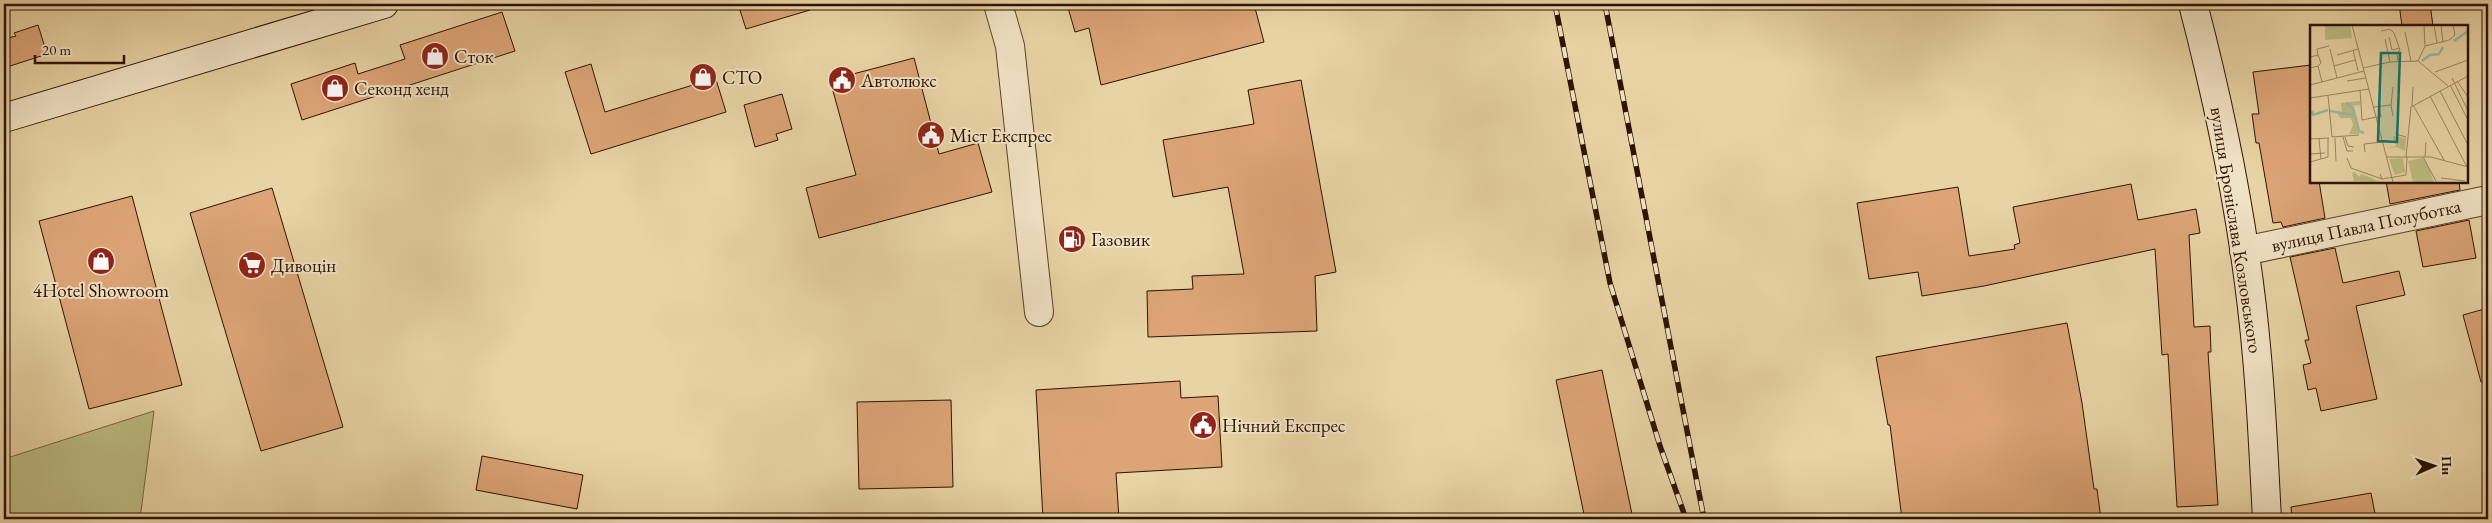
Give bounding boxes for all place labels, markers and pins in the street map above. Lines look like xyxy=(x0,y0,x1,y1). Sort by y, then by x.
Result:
shop icon: Сток xyxy=(420,41,450,71)
place label: Сток xyxy=(454,44,494,69)
shop icon: СТО xyxy=(688,62,718,92)
place label: СТО xyxy=(722,65,762,90)
public building icon: Автолюкс xyxy=(827,65,857,95)
place label: Автолюкс xyxy=(860,68,937,93)
shop icon: Секонд хенд xyxy=(320,73,350,103)
place label: Секонд хенд xyxy=(354,76,449,101)
public building icon: Міст Експрес xyxy=(916,120,946,150)
place label: Міст Експрес xyxy=(950,123,1053,148)
fuel station icon: Газовик xyxy=(1057,224,1087,254)
place label: Газовик xyxy=(1091,227,1150,252)
shop icon: 4Hotel Showroom xyxy=(86,246,116,276)
supermarket icon: Дивоцін xyxy=(237,250,267,280)
place label: Дивоцін xyxy=(271,253,336,278)
place label: 4Hotel Showroom xyxy=(33,278,169,303)
public building icon: Нічний Експрес xyxy=(1188,410,1218,440)
place label: Нічний Експрес xyxy=(1222,413,1346,438)

